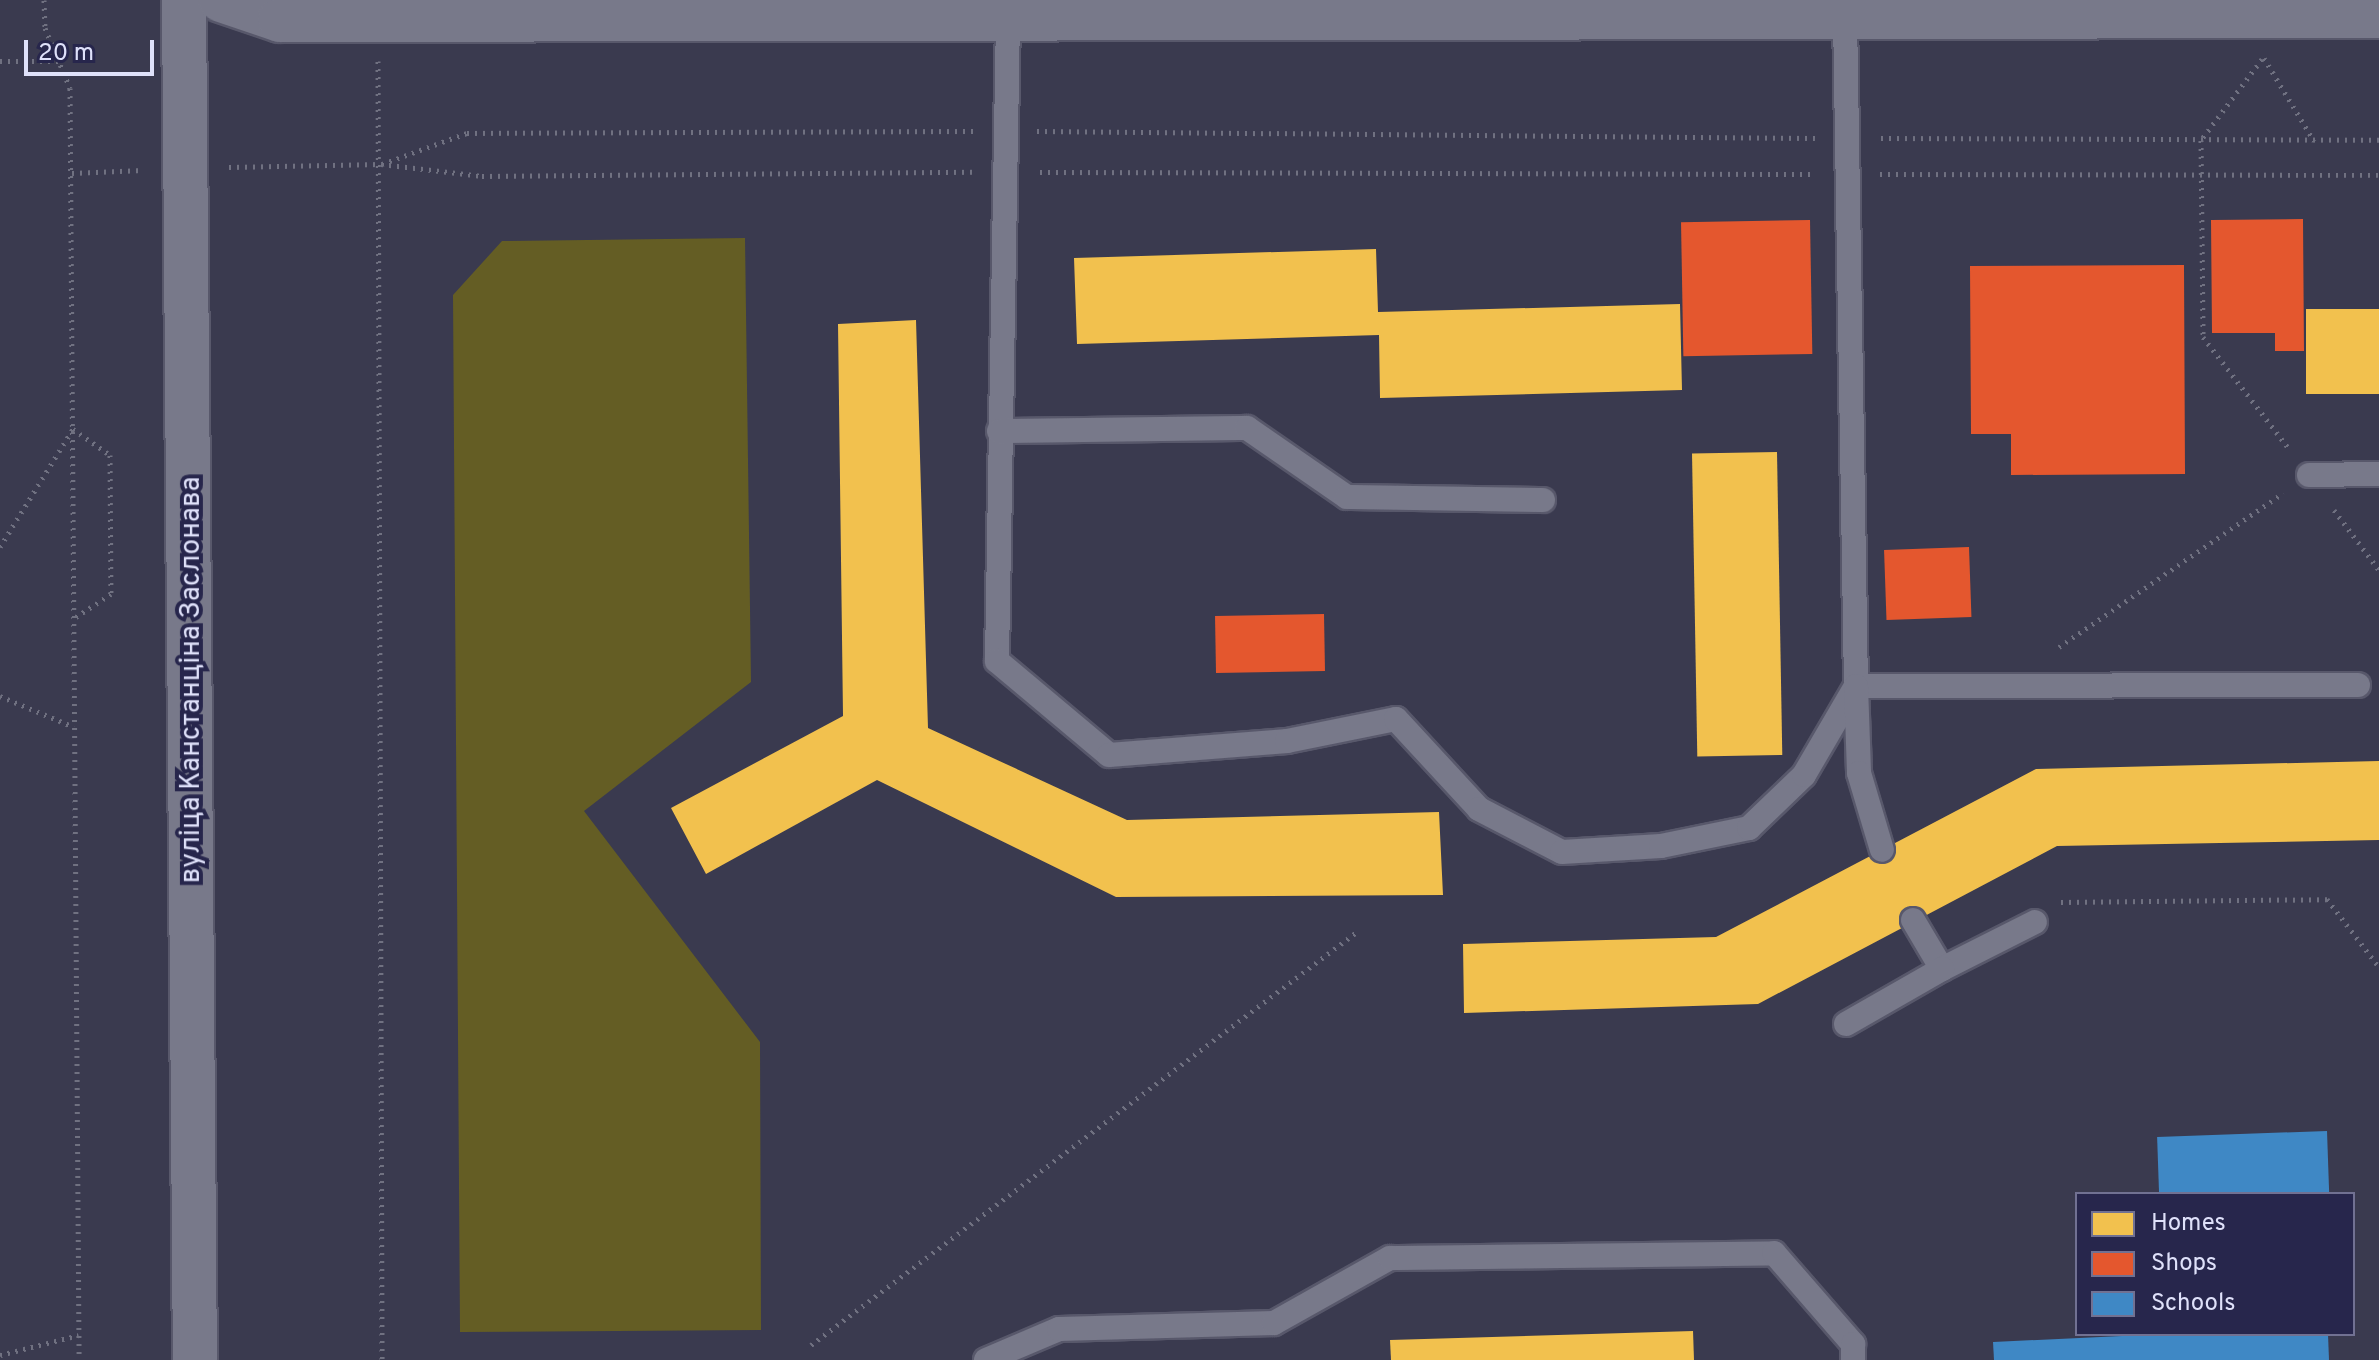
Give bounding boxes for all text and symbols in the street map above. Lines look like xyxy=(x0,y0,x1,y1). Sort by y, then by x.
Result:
scale bar xyxy=(28,24,158,74)
text: 20 m xyxy=(38,39,94,69)
street label: вуліца Канстанціна Заслонава xyxy=(175,477,209,883)
legend xyxy=(2075,1192,2355,1336)
text: Homes xyxy=(2151,1209,2226,1239)
text: Shops xyxy=(2151,1249,2217,1279)
text: Schools xyxy=(2151,1289,2236,1319)

